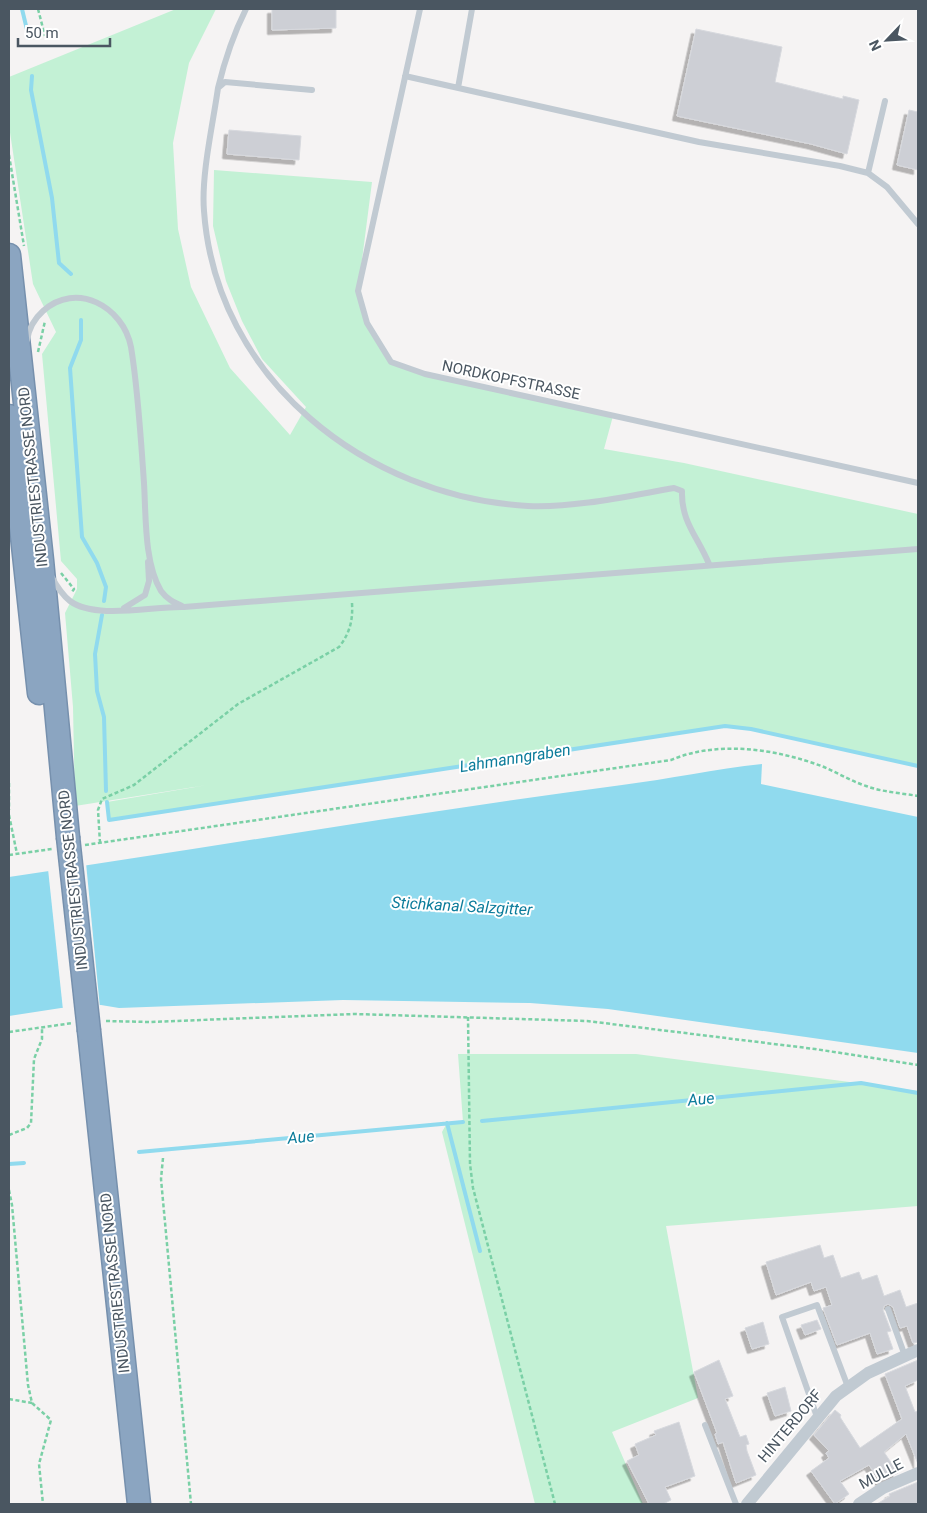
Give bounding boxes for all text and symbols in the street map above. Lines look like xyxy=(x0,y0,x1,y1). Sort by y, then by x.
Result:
scale bar xyxy=(18,15,110,47)
north arrow xyxy=(862,15,912,65)
text: 50 m xyxy=(25,24,59,42)
text: N xyxy=(866,38,885,53)
street label: NORDKOPFSTRASSE xyxy=(440,357,582,404)
street label: INDUSTRIESTRASSE NORD xyxy=(15,386,51,568)
water label: Lahmanngraben xyxy=(458,740,572,776)
street label: INDUSTRIESTRASSE NORD xyxy=(55,789,91,971)
water label: Stichkanal Salzgitter xyxy=(391,893,534,919)
water label: Aue xyxy=(686,1088,715,1110)
water label: Aue xyxy=(286,1126,315,1148)
street label: INDUSTRIESTRASSE NORD xyxy=(97,1192,133,1374)
street label: HINTERDORF xyxy=(754,1386,826,1466)
street label: MULLE xyxy=(856,1455,907,1493)

